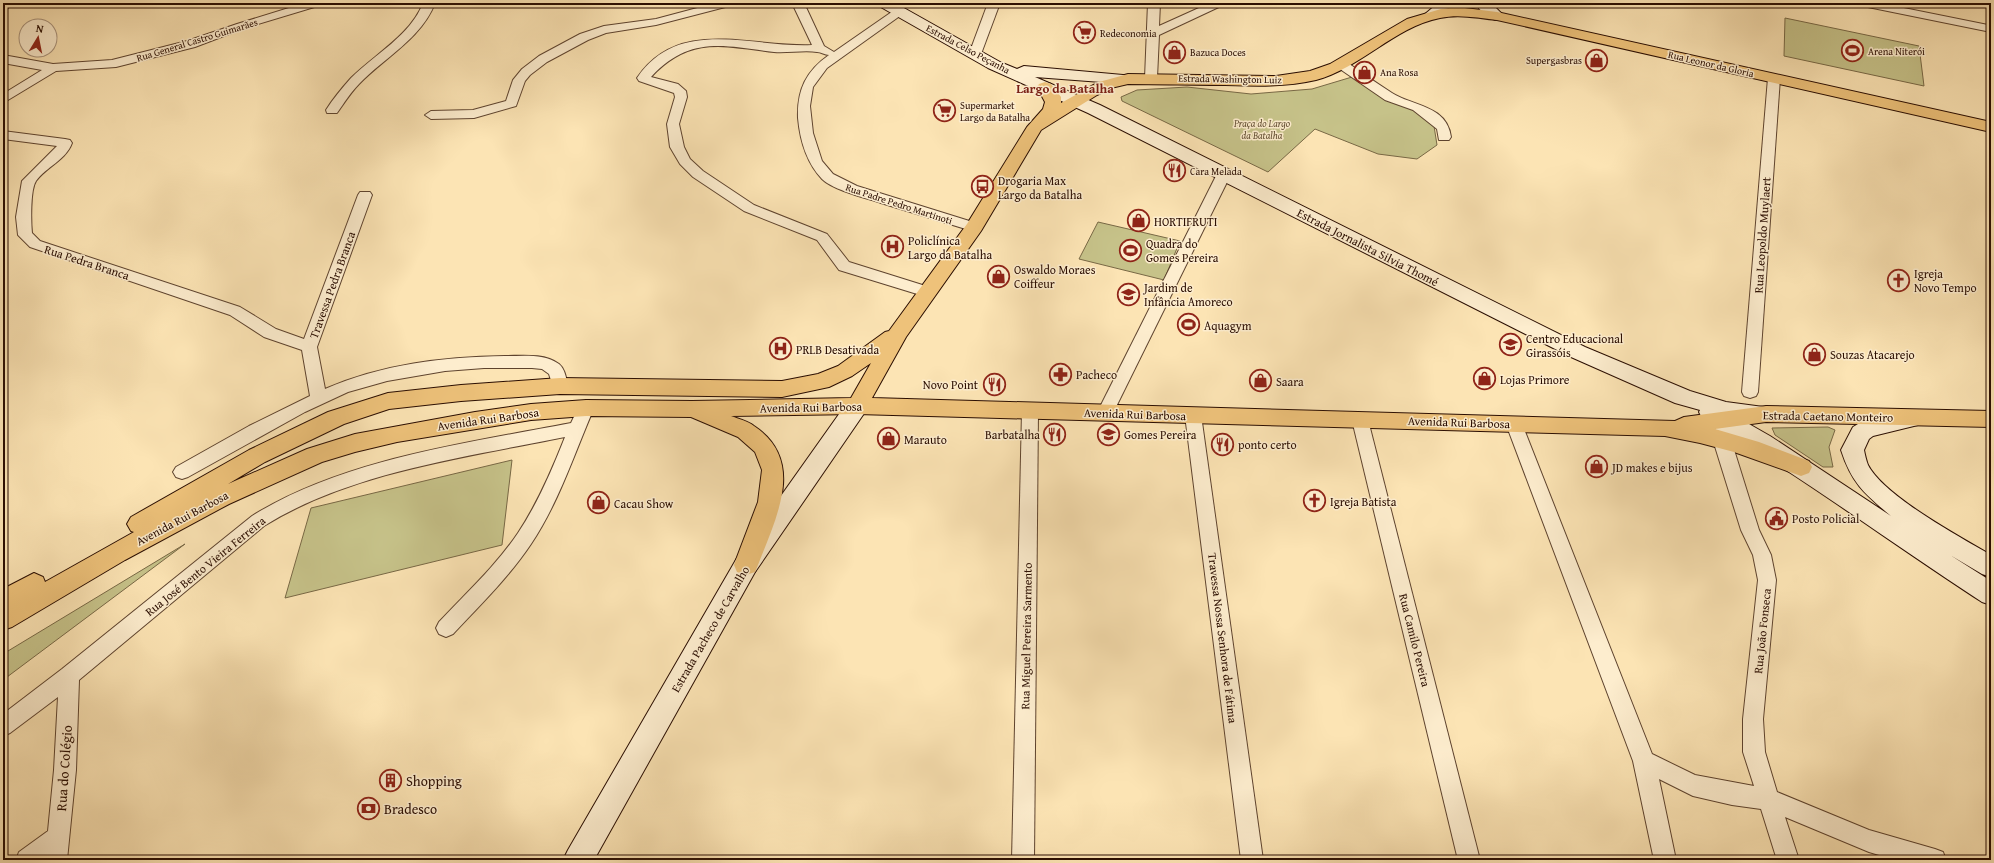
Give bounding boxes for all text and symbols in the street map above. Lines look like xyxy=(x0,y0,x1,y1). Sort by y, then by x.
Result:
street label: Rua General Castro Guimarães xyxy=(134,14,260,66)
north arrow xyxy=(18,18,58,58)
text: N xyxy=(35,20,45,37)
supermarket icon: Redeconomia xyxy=(1072,20,1098,46)
street label: Estrada Celso Peçanha xyxy=(923,21,1013,78)
place label: Redeconomia xyxy=(1100,26,1157,41)
sports icon: Arena Niterói xyxy=(1839,38,1865,64)
shop icon: Bazuca Doces xyxy=(1162,39,1188,65)
place label: Arena Niterói xyxy=(1868,44,1925,59)
place label: Bazuca Doces xyxy=(1190,45,1246,60)
shop icon: Supergasbras xyxy=(1584,47,1610,73)
street label: Rua Leonor da Gloria xyxy=(1667,47,1756,81)
place label: Supergasbras xyxy=(1526,53,1582,68)
shop icon: Ana Rosa xyxy=(1351,59,1377,85)
place label: Ana Rosa xyxy=(1380,65,1418,80)
street label: Estrada Washington Luiz xyxy=(1178,71,1282,87)
district label: Largo da Batalha xyxy=(1016,79,1114,98)
supermarket icon: Supermarket Largo da Batalha xyxy=(932,98,958,124)
place label: Supermarket Largo da Batalha xyxy=(960,98,1030,125)
park label: Praça do Largo da Batalha xyxy=(1233,116,1291,143)
restaurant icon: Cara Melada xyxy=(1161,158,1187,184)
place label: Cara Melada xyxy=(1190,164,1242,179)
place label: Drogaria Max Largo da Batalha xyxy=(998,172,1082,203)
bus stop icon: Drogaria Max Largo da Batalha xyxy=(969,174,995,200)
street label: Rua Leopoldo Muylaert xyxy=(1749,175,1775,294)
street label: Rua Padre Pedro Martinoti xyxy=(844,180,955,228)
street label: Estrada Jornalista Silvia Thomé xyxy=(1294,204,1442,290)
shop icon: HORTIFRUTI xyxy=(1125,208,1151,234)
place label: HORTIFRUTI xyxy=(1154,213,1218,230)
street label: Travessa Pedra Branca xyxy=(305,229,359,341)
place label: Policlínica Largo da Batalha xyxy=(908,232,992,263)
hospital icon: Policlínica Largo da Batalha xyxy=(879,234,905,260)
place label: Quadra do Gomes Pereira xyxy=(1146,235,1219,266)
sports icon: Quadra do Gomes Pereira xyxy=(1117,237,1143,263)
street label: Rua Pedra Branca xyxy=(42,240,132,284)
place label: Oswaldo Moraes Coiffeur xyxy=(1014,261,1096,292)
shop icon: Oswaldo Moraes Coiffeur xyxy=(985,263,1011,289)
place label: Igreja Novo Tempo xyxy=(1914,265,1977,296)
church icon: Igreja Novo Tempo xyxy=(1886,267,1912,293)
place label: Jardim de Infância Amoreco xyxy=(1142,279,1233,310)
school or university icon: Jardim de Infância Amoreco xyxy=(1116,281,1142,307)
sports icon: Aquagym xyxy=(1176,312,1202,338)
place label: Aquagym xyxy=(1204,317,1252,334)
place label: Centro Educacional Girassóis xyxy=(1526,330,1624,361)
school or university icon: Centro Educacional Girassóis xyxy=(1497,332,1523,358)
hospital icon: PRLB Desativada xyxy=(768,336,794,362)
place label: PRLB Desativada xyxy=(796,341,879,358)
shop icon: Souzas Atacarejo xyxy=(1801,341,1827,367)
place label: Souzas Atacarejo xyxy=(1830,346,1915,363)
pharmacy icon: Pacheco xyxy=(1048,361,1074,387)
place label: Pacheco xyxy=(1076,366,1117,383)
shop icon: Lojas Primore xyxy=(1471,366,1497,392)
shop icon: Saara xyxy=(1247,368,1273,394)
restaurant icon: Novo Point xyxy=(981,371,1007,397)
place label: Lojas Primore xyxy=(1500,371,1570,388)
place label: Saara xyxy=(1276,373,1304,390)
place label: Novo Point xyxy=(923,376,979,393)
street label: Avenida Rui Barbosa xyxy=(760,398,863,416)
street label: Avenida Rui Barbosa xyxy=(436,403,540,435)
street label: Avenida Rui Barbosa xyxy=(1084,404,1187,424)
street label: Estrada Caetano Monteiro xyxy=(1763,406,1893,426)
street label: Avenida Rui Barbosa xyxy=(1408,412,1511,432)
restaurant icon: Barbatalha xyxy=(1042,421,1068,447)
school or university icon: Gomes Pereira xyxy=(1095,421,1121,447)
shop icon: Marauto xyxy=(875,426,901,452)
place label: Barbatalha xyxy=(985,426,1040,443)
place label: Gomes Pereira xyxy=(1124,426,1197,443)
place label: Marauto xyxy=(904,431,947,448)
restaurant icon: ponto certo xyxy=(1209,431,1235,457)
place label: ponto certo xyxy=(1238,436,1297,453)
shop icon: JD makes e bijus xyxy=(1583,454,1609,480)
place label: JD makes e bijus xyxy=(1610,459,1693,476)
street label: Avenida Rui Barbosa xyxy=(133,486,231,550)
church icon: Igreja Batista xyxy=(1301,488,1327,514)
shop icon: Cacau Show xyxy=(585,490,611,516)
place label: Igreja Batista xyxy=(1330,493,1397,510)
place label: Cacau Show xyxy=(614,495,674,512)
public building icon: Posto Policial xyxy=(1763,505,1789,531)
place label: Posto Policial xyxy=(1792,510,1860,527)
street label: Rua José Bento Vieira Ferreira xyxy=(141,512,269,620)
street label: Travessa Nossa Senhora de Fátima xyxy=(1204,552,1242,724)
street label: Rua Miguel Pereira Sarmento xyxy=(1016,562,1036,710)
street label: Estrada Pacheco de Carvalho xyxy=(667,563,753,695)
street label: Rua João Fonseca xyxy=(1749,587,1775,674)
street label: Rua Camilo Pereira xyxy=(1395,592,1435,689)
street label: Rua do Colégio xyxy=(51,724,77,812)
building icon: Shopping xyxy=(377,768,403,794)
place label: Shopping xyxy=(406,771,462,791)
bank icon: Bradesco xyxy=(356,796,382,822)
place label: Bradesco xyxy=(384,799,437,819)

